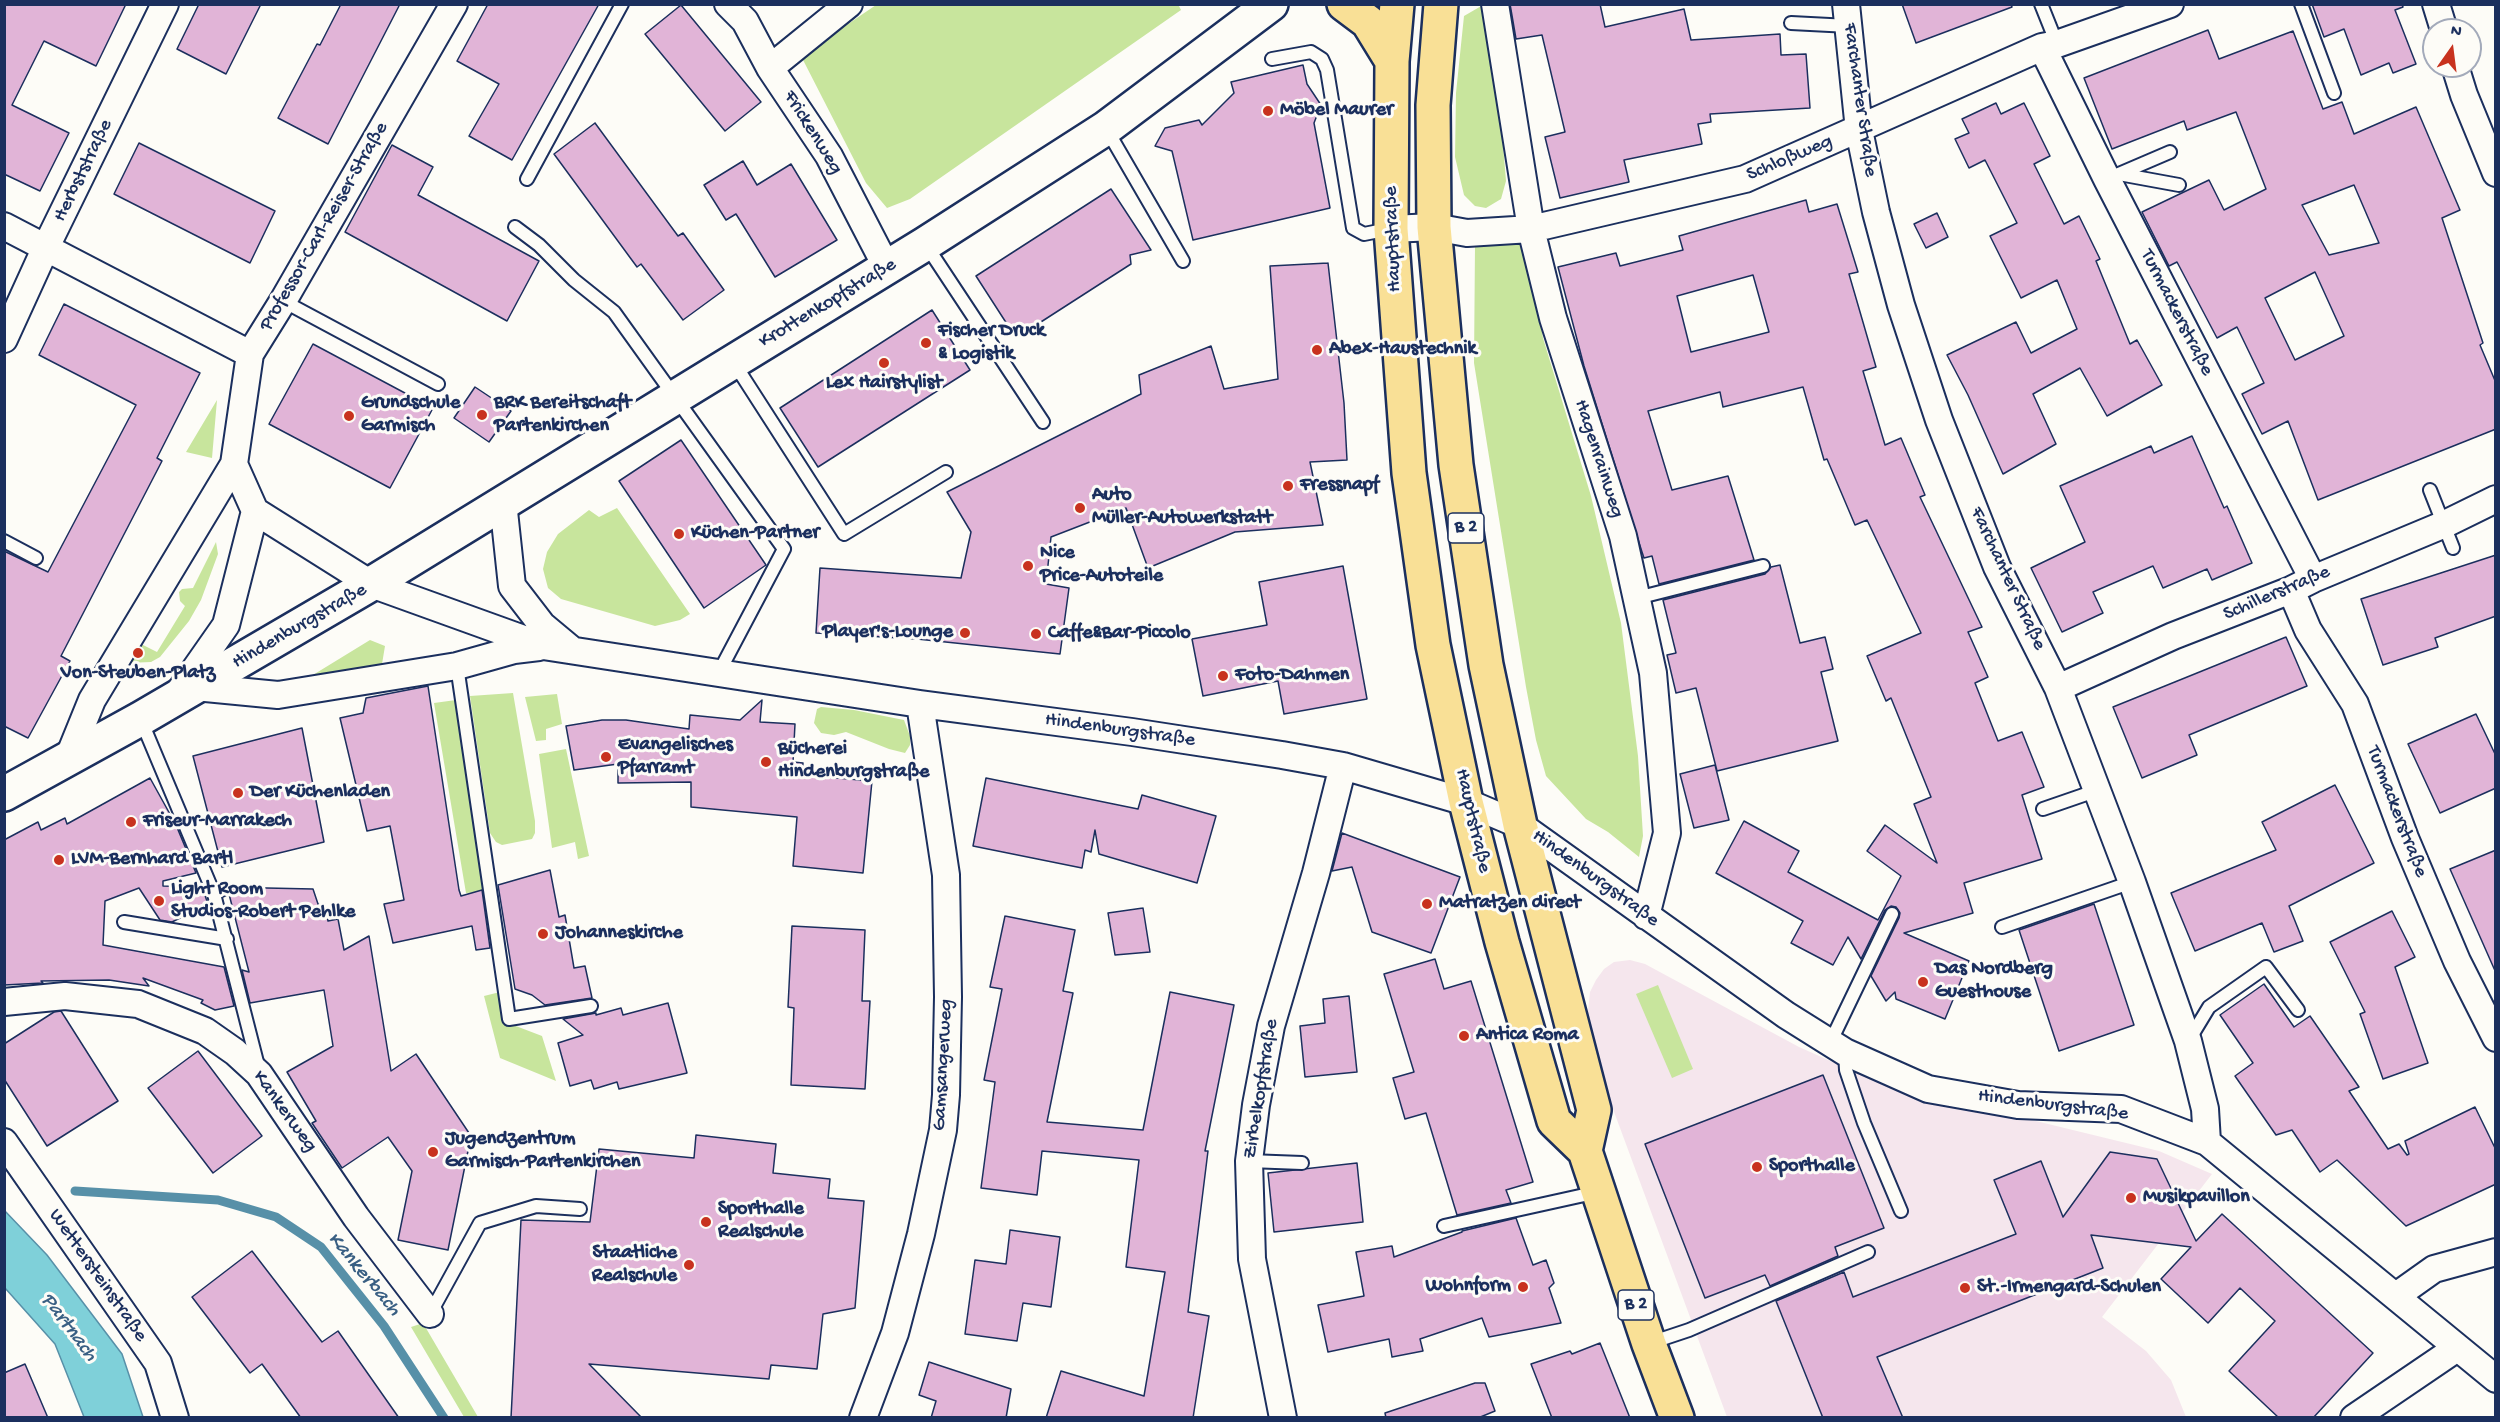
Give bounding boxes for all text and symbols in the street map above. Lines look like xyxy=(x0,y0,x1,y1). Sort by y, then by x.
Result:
north arrow xyxy=(2422,18,2482,78)
street label: Farchanter Straße xyxy=(1836,22,1882,178)
text: N xyxy=(2449,22,2463,42)
street label: Frickenweg xyxy=(777,87,847,179)
place label: Möbel Maurer xyxy=(1280,99,1393,123)
marker: Möbel Maurer xyxy=(1261,104,1275,118)
street label: Herbststraße xyxy=(49,116,119,226)
street label: Professor-Carl-Reiser-Straße xyxy=(255,118,395,336)
street label: Schloßweg xyxy=(1743,130,1837,188)
street label: Hauptstraße xyxy=(1380,186,1408,292)
street label: Turmackerstraße xyxy=(2134,246,2218,380)
street label: Krottenkopfstraße xyxy=(755,254,901,354)
place label: Fischer Druck & Logistik xyxy=(938,320,1045,367)
marker: Fischer Druck & Logistik xyxy=(919,336,933,350)
place label: Abex-Haustechnik xyxy=(1329,338,1477,362)
marker: Abex-Haustechnik xyxy=(1310,343,1324,357)
marker: Lex Hairstylist xyxy=(877,356,891,370)
place label: Lex Hairstylist xyxy=(826,372,942,396)
place label: Grundschule Garmisch xyxy=(361,392,460,439)
place label: BRK Bereitschaft Partenkirchen xyxy=(494,392,631,439)
street label: Hagenrainweg xyxy=(1568,397,1628,521)
marker: BRK Bereitschaft Partenkirchen xyxy=(475,408,489,422)
marker: Grundschule Garmisch xyxy=(342,409,356,423)
place label: Fressnapf xyxy=(1300,474,1379,498)
marker: Fressnapf xyxy=(1281,479,1295,493)
place label: Auto Müller-Autowerkstatt xyxy=(1092,484,1272,531)
marker: Auto Müller-Autowerkstatt xyxy=(1073,501,1087,515)
street label: Farchanter Straße xyxy=(1963,504,2051,654)
road number: B 2 xyxy=(1448,513,1484,543)
place label: Küchen-Partner xyxy=(691,522,819,546)
marker: Küchen-Partner xyxy=(672,527,686,541)
place label: Nice Price-Autoteile xyxy=(1040,542,1163,589)
marker: Nice Price-Autoteile xyxy=(1021,559,1035,573)
street label: Schillerstraße xyxy=(2220,561,2334,627)
street label: Hindenburgstraße xyxy=(228,579,372,675)
place label: Player's-Lounge xyxy=(822,621,953,645)
place label: Caffe&Bar-Piccolo xyxy=(1048,622,1191,646)
marker: Player's-Lounge xyxy=(958,626,972,640)
marker: Caffe&Bar-Piccolo xyxy=(1029,627,1043,641)
marker: Von-Steuben-Platz xyxy=(131,646,145,660)
place label: Von-Steuben-Platz xyxy=(61,662,215,686)
place label: Foto-Dahmen xyxy=(1235,664,1349,688)
marker: Foto-Dahmen xyxy=(1216,669,1230,683)
street label: Hindenburgstraße xyxy=(1043,709,1197,753)
place label: Evangelisches Pfarramt xyxy=(618,734,733,781)
place label: Bücherei Hindenburgstraße xyxy=(778,738,929,785)
street label: Turmackerstraße xyxy=(2360,743,2432,881)
marker: Evangelisches Pfarramt xyxy=(599,750,613,764)
marker: Bücherei Hindenburgstraße xyxy=(759,755,773,769)
street label: Hauptstraße xyxy=(1448,767,1496,875)
place label: Der Küchenladen xyxy=(250,781,390,805)
marker: Der Küchenladen xyxy=(231,786,245,800)
place label: Friseur-Marrakech xyxy=(143,810,292,834)
marker: Friseur-Marrakech xyxy=(124,815,138,829)
street label: Hindenburgstraße xyxy=(1527,825,1663,933)
place label: LVM-Bernhard Bartl xyxy=(71,848,233,872)
marker: LVM-Bernhard Bartl xyxy=(52,853,66,867)
place label: Light Room Studios-Robert Pehlke xyxy=(171,878,355,925)
place label: Matratzen direct xyxy=(1439,892,1580,916)
marker: Light Room Studios-Robert Pehlke xyxy=(152,894,166,908)
marker: Matratzen direct xyxy=(1420,897,1434,911)
place label: Johanneskirche xyxy=(555,922,683,946)
marker: Johanneskirche xyxy=(536,927,550,941)
place label: Das Nordberg Guesthouse xyxy=(1935,958,2053,1005)
marker: Das Nordberg Guesthouse xyxy=(1916,975,1930,989)
street label: Gamsangerweg xyxy=(929,999,959,1131)
street label: Zirbelkopfstraße xyxy=(1239,1017,1285,1161)
place label: Antica Roma xyxy=(1476,1024,1579,1048)
marker: Antica Roma xyxy=(1457,1029,1471,1043)
street label: Kankerweg xyxy=(246,1066,322,1158)
street label: Hindenburgstraße xyxy=(1976,1085,2130,1127)
place label: Jugendzentrum Garmisch-Partenkirchen xyxy=(445,1128,640,1175)
marker: Jugendzentrum Garmisch-Partenkirchen xyxy=(426,1145,440,1159)
place label: Sporthalle xyxy=(1769,1155,1855,1179)
marker: Sporthalle xyxy=(1750,1160,1764,1174)
place label: Musikpavillon xyxy=(2143,1186,2250,1210)
marker: Musikpavillon xyxy=(2124,1191,2138,1205)
place label: Sporthalle Realschule xyxy=(718,1198,804,1245)
street label: Wettersteinstraße xyxy=(42,1205,152,1347)
marker: Sporthalle Realschule xyxy=(699,1215,713,1229)
water label: Kankerbach xyxy=(321,1228,405,1322)
place label: Staatliche Realschule xyxy=(592,1242,677,1289)
marker: Staatliche Realschule xyxy=(682,1258,696,1272)
place label: Wohnform xyxy=(1426,1275,1511,1299)
place label: St.-Irmengard-Schulen xyxy=(1977,1276,2161,1300)
marker: Wohnform xyxy=(1516,1280,1530,1294)
marker: St.-Irmengard-Schulen xyxy=(1958,1281,1972,1295)
water label: Partnach xyxy=(34,1289,102,1367)
road number: B 2 xyxy=(1618,1290,1654,1320)

